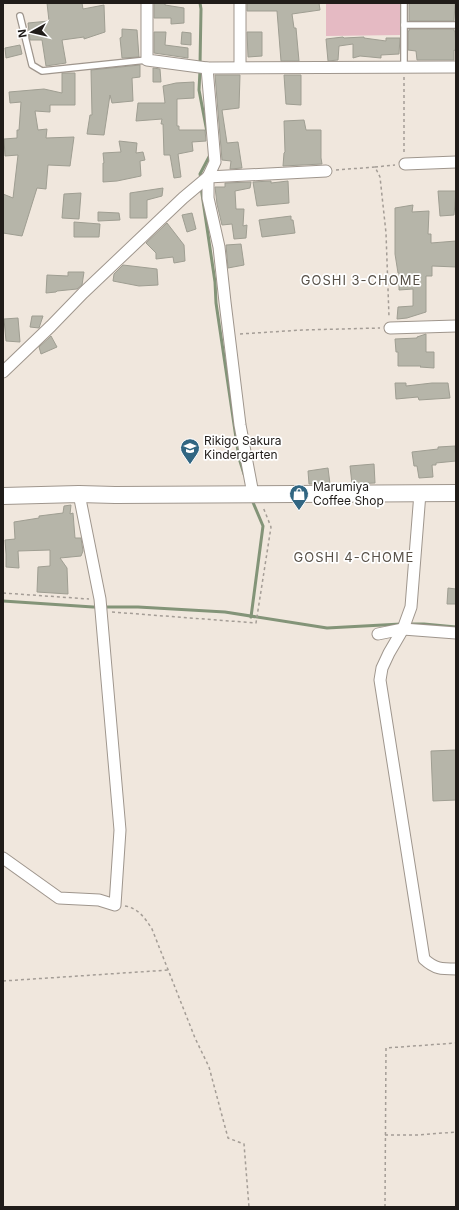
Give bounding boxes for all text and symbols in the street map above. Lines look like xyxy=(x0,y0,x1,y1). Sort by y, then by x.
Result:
north arrow xyxy=(12,12,52,52)
text: N xyxy=(15,28,30,39)
district label: GOSHI 3-CHOME xyxy=(301,272,421,288)
place label: Rikigo Sakura Kindergarten xyxy=(204,433,281,462)
school or university icon: Rikigo Sakura Kindergarten xyxy=(179,437,201,465)
place label: Marumiya Coffee Shop xyxy=(313,479,384,508)
shop icon: Marumiya Coffee Shop xyxy=(288,483,310,511)
district label: GOSHI 4-CHOME xyxy=(294,549,414,565)

